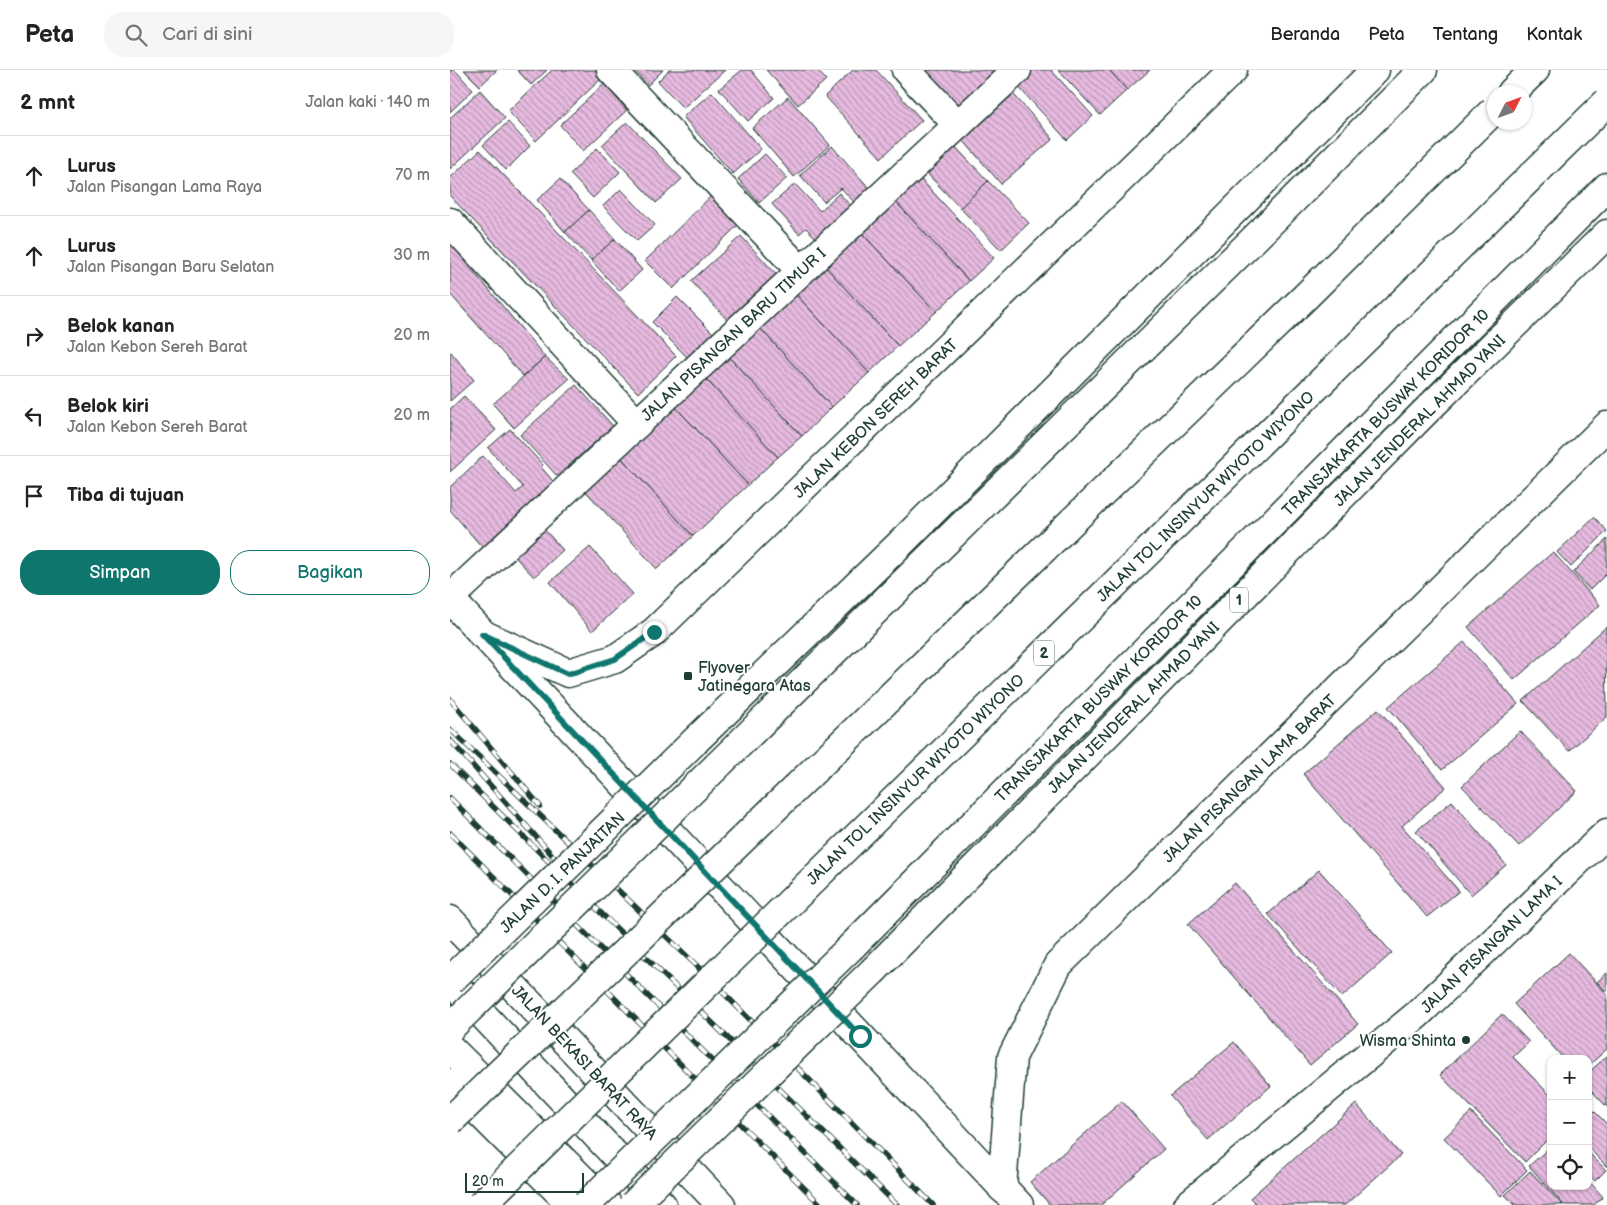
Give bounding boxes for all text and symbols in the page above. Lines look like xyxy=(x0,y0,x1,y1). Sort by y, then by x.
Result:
search box xyxy=(104,12,454,57)
text: Peta xyxy=(25,20,74,49)
icon: search xyxy=(122,21,150,49)
text: Cari di sini xyxy=(162,23,252,46)
text: Beranda xyxy=(1270,24,1340,45)
text: Peta xyxy=(1368,24,1405,45)
text: Tentang xyxy=(1433,24,1498,45)
text: Kontak xyxy=(1526,24,1582,45)
north arrow xyxy=(1487,85,1532,130)
text: 2 mnt xyxy=(20,90,75,115)
text: Jalan kaki · 140 m xyxy=(306,93,430,112)
text: Lurus xyxy=(67,155,116,178)
icon: ahead xyxy=(20,162,48,190)
text: 70 m xyxy=(395,166,430,185)
text: Jalan Pisangan Lama Raya xyxy=(67,178,262,197)
text: Lurus xyxy=(67,235,116,258)
icon: ahead xyxy=(20,242,48,270)
street label: JALAN PISANGAN BARU TIMUR I xyxy=(638,244,830,426)
text: 30 m xyxy=(393,246,430,265)
text: Jalan Pisangan Baru Selatan xyxy=(67,258,274,277)
street label: TRANSJAKARTA BUSWAY KORIDOR 10 xyxy=(1279,306,1493,520)
text: Belok kanan xyxy=(67,315,175,338)
icon: right xyxy=(20,322,48,350)
text: 20 m xyxy=(394,326,430,345)
street label: JALAN JENDERAL AHMAD YANI xyxy=(1330,331,1510,511)
street label: JALAN KEBON SEREH BARAT xyxy=(790,335,962,503)
text: Jalan Kebon Sereh Barat xyxy=(67,338,247,357)
street label: JALAN TOL INSINYUR WIYOTO WIYONO xyxy=(1093,388,1319,606)
text: Belok kiri xyxy=(67,395,149,418)
icon: left xyxy=(20,402,48,430)
text: 20 m xyxy=(394,406,430,425)
text: Jalan Kebon Sereh Barat xyxy=(67,418,247,437)
icon: arrive xyxy=(20,482,48,510)
text: Tiba di tujuan xyxy=(67,484,184,507)
button: Simpan xyxy=(20,550,220,595)
button: Bagikan xyxy=(230,550,430,595)
road number: 1 xyxy=(1230,588,1248,612)
street label: TRANSJAKARTA BUSWAY KORIDOR 10 xyxy=(992,592,1206,806)
street label: JALAN JENDERAL AHMAD YANI xyxy=(1044,618,1224,798)
route end xyxy=(643,621,666,644)
road number: 2 xyxy=(1034,640,1054,666)
place label: Flyover Jatinegara Atas xyxy=(698,659,811,696)
marker: Flyover Jatinegara Atas xyxy=(682,670,694,682)
street label: JALAN TOL INSINYUR WIYOTO WIYONO xyxy=(803,671,1029,889)
street label: JALAN PISANGAN LAMA BARAT xyxy=(1159,691,1341,867)
street label: JALAN D. I. PANJAITAN xyxy=(497,808,629,938)
street label: JALAN PISANGAN LAMA I xyxy=(1417,873,1567,1018)
street label: JALAN BEKASI BARAT RAYA xyxy=(507,982,661,1145)
route start xyxy=(849,1025,872,1048)
place label: Wisma Shinta xyxy=(1359,1032,1456,1051)
marker: Wisma Shinta xyxy=(1460,1034,1472,1046)
map controls xyxy=(1547,1055,1592,1190)
button: + xyxy=(1547,1055,1592,1100)
button: − xyxy=(1547,1100,1592,1145)
button: locate xyxy=(1547,1145,1592,1190)
scale bar xyxy=(465,1170,584,1193)
text: 20 m xyxy=(472,1173,504,1190)

